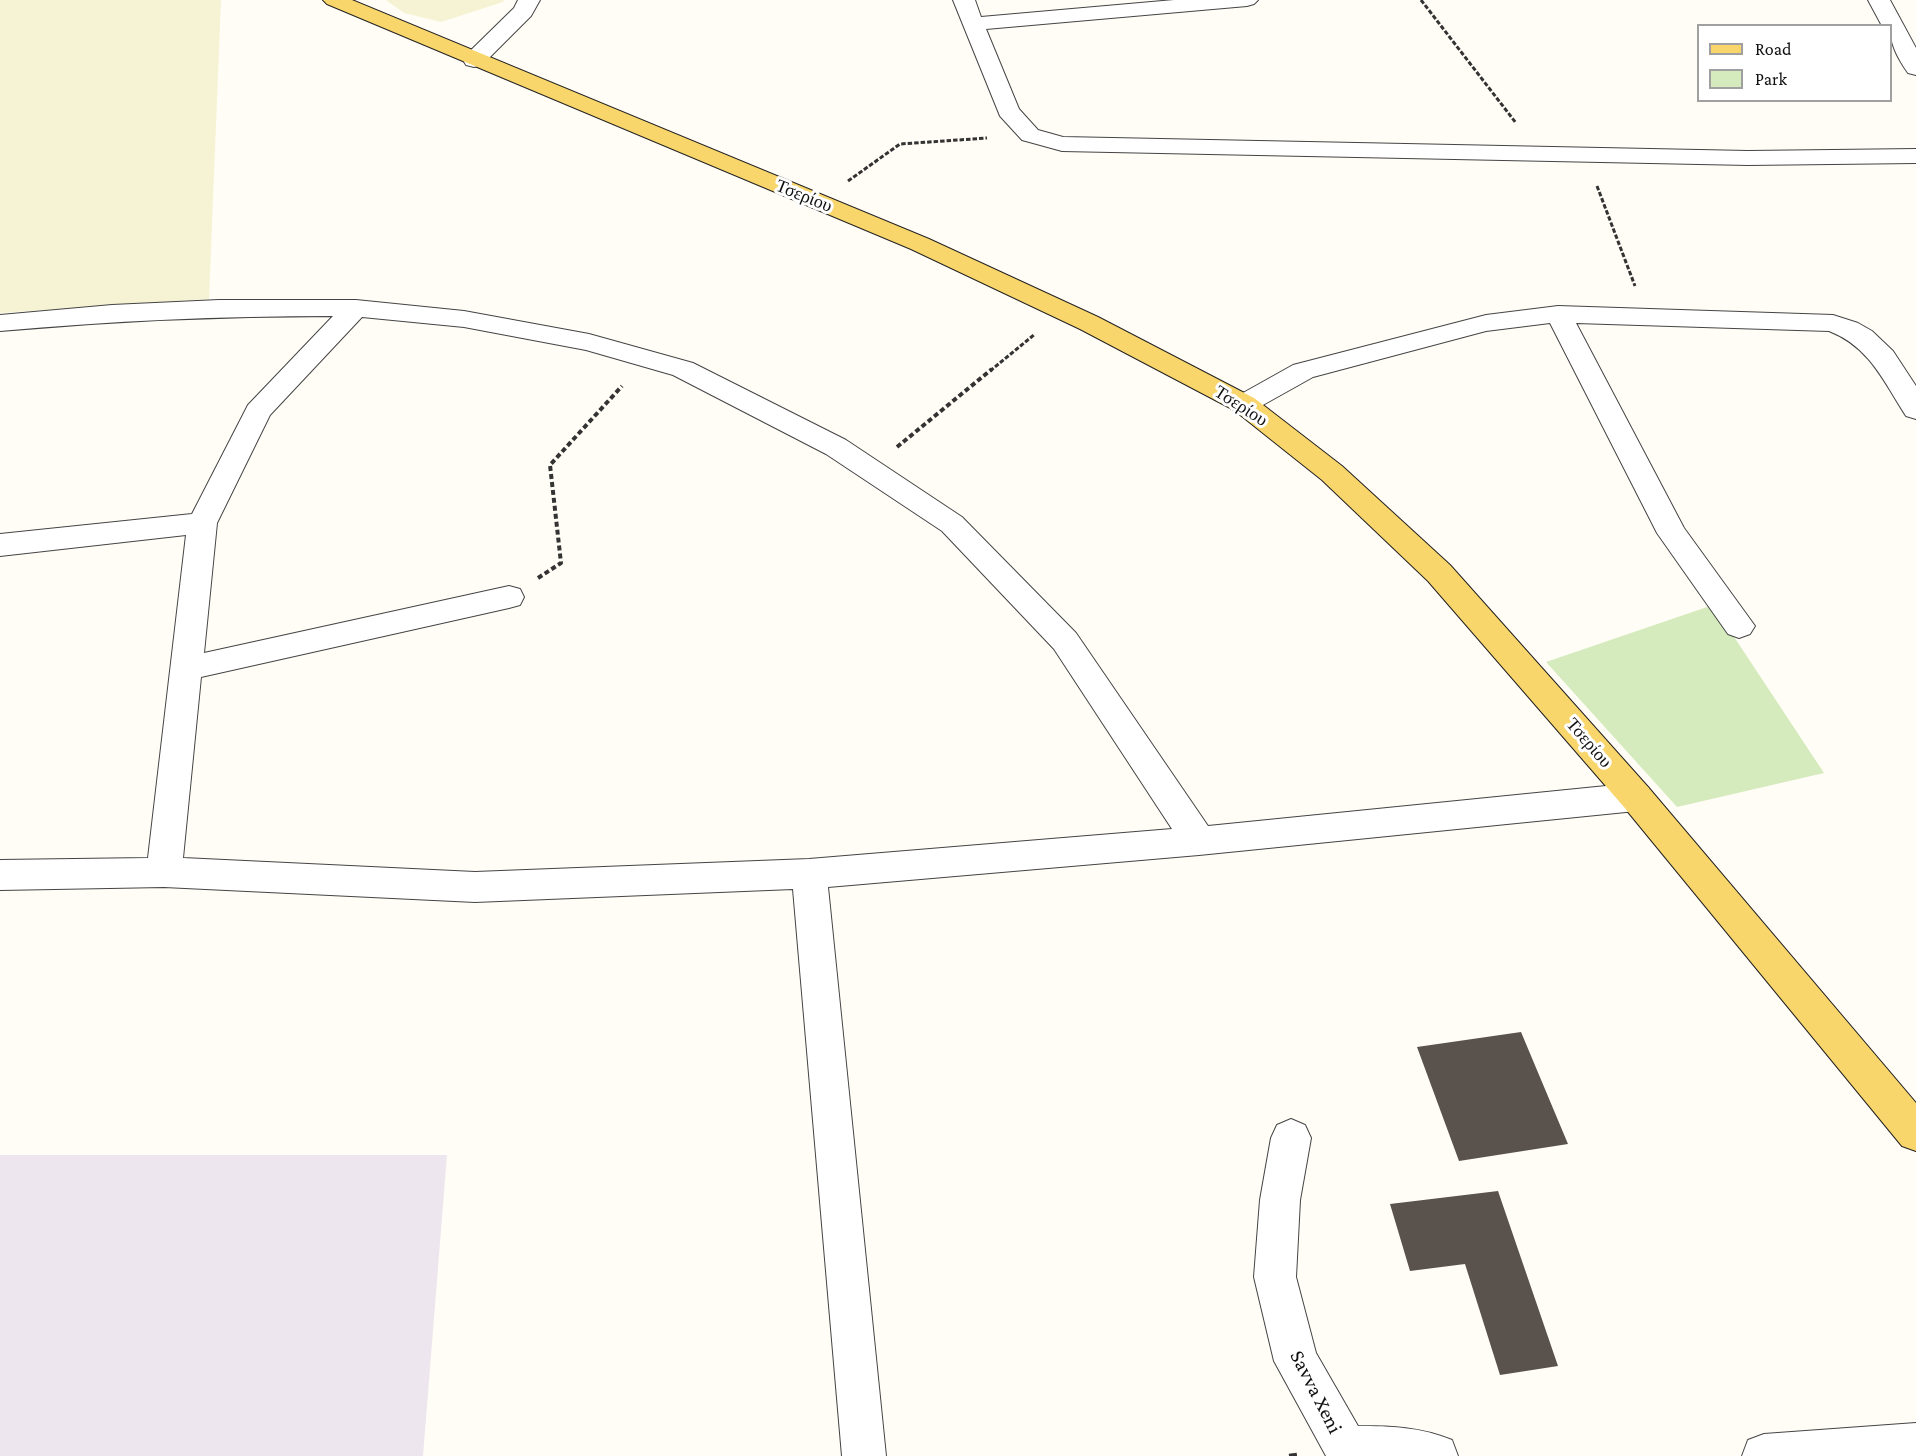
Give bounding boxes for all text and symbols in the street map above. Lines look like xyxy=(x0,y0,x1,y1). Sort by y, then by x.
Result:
legend xyxy=(1697,24,1892,102)
text: Road xyxy=(1755,39,1792,59)
text: Park xyxy=(1755,69,1787,89)
street label: Τσερίου xyxy=(773,175,835,217)
street label: Τσερίου xyxy=(1210,381,1272,431)
street label: Τσερίου xyxy=(1562,714,1616,772)
street label: Savva Xeni xyxy=(1284,1346,1348,1438)

